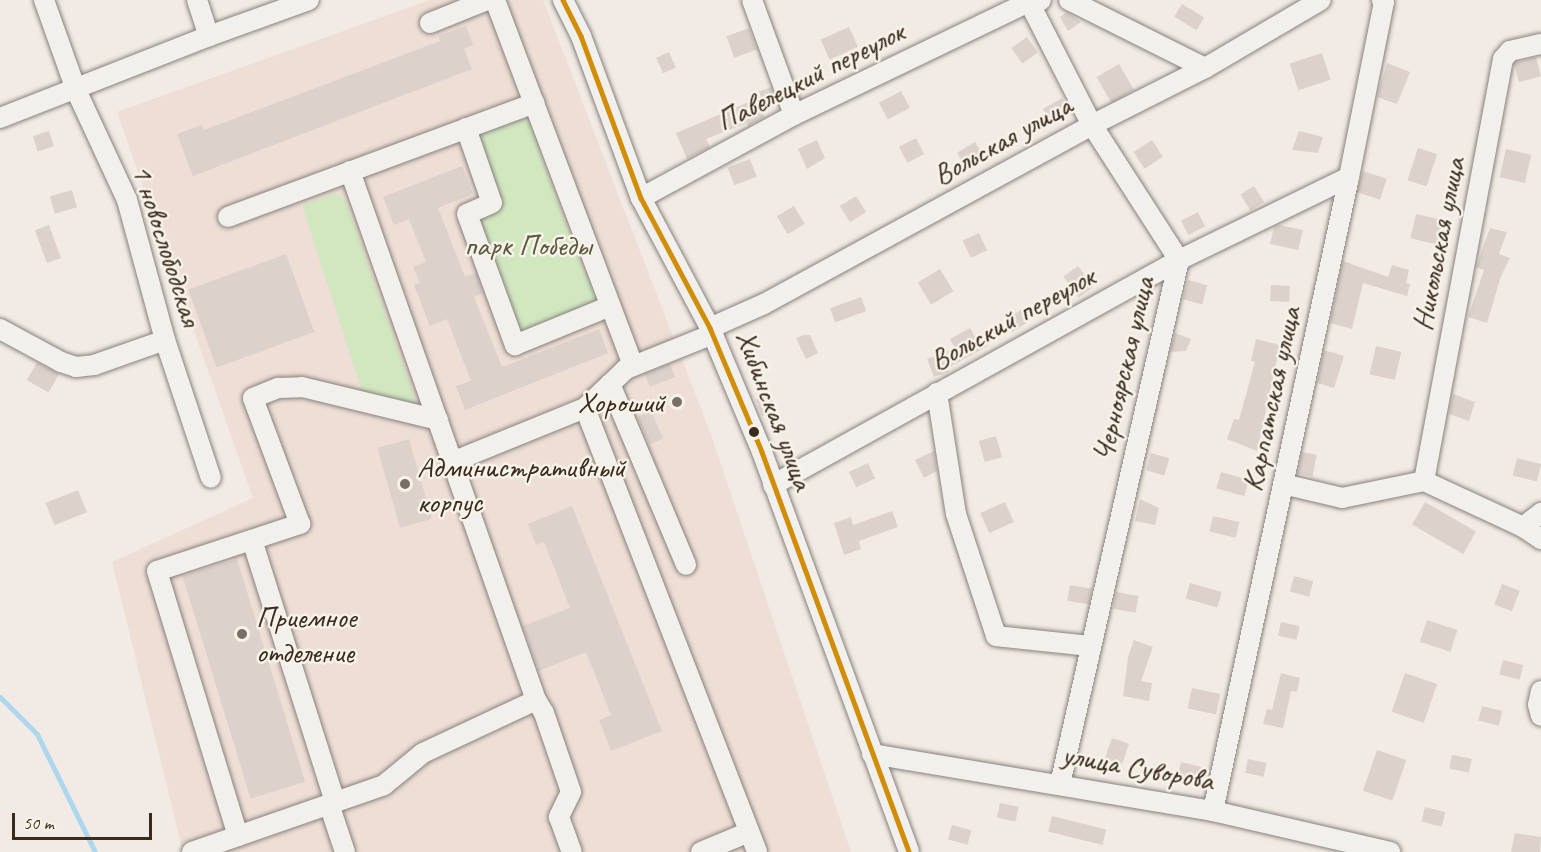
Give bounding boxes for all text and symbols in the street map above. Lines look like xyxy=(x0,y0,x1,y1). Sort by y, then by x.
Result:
street label: Павелецкий переулок xyxy=(710,13,910,139)
street label: Вольская улица xyxy=(926,87,1078,193)
street label: Никольская улица xyxy=(1403,154,1473,334)
street label: 1 новослободская xyxy=(124,160,210,330)
park label: парк Победы xyxy=(464,227,592,263)
street label: Вольский переулок xyxy=(923,258,1101,378)
street label: Черноярская улица xyxy=(1084,272,1162,466)
street label: Карпатская улица xyxy=(1234,303,1308,495)
street label: Хибинская улица xyxy=(728,324,822,496)
place label: Хороший xyxy=(578,384,665,420)
marker: Хороший xyxy=(670,395,684,409)
unlabelled marker xyxy=(748,426,760,438)
place label: Административный корпус xyxy=(417,449,625,520)
marker: Административный корпус xyxy=(398,477,412,491)
place label: Приемное отделение xyxy=(256,599,356,670)
marker: Приемное отделение xyxy=(233,625,251,643)
street label: улица Суворова xyxy=(1059,736,1217,798)
scale bar xyxy=(15,801,154,839)
text: 50 m xyxy=(23,812,54,834)

